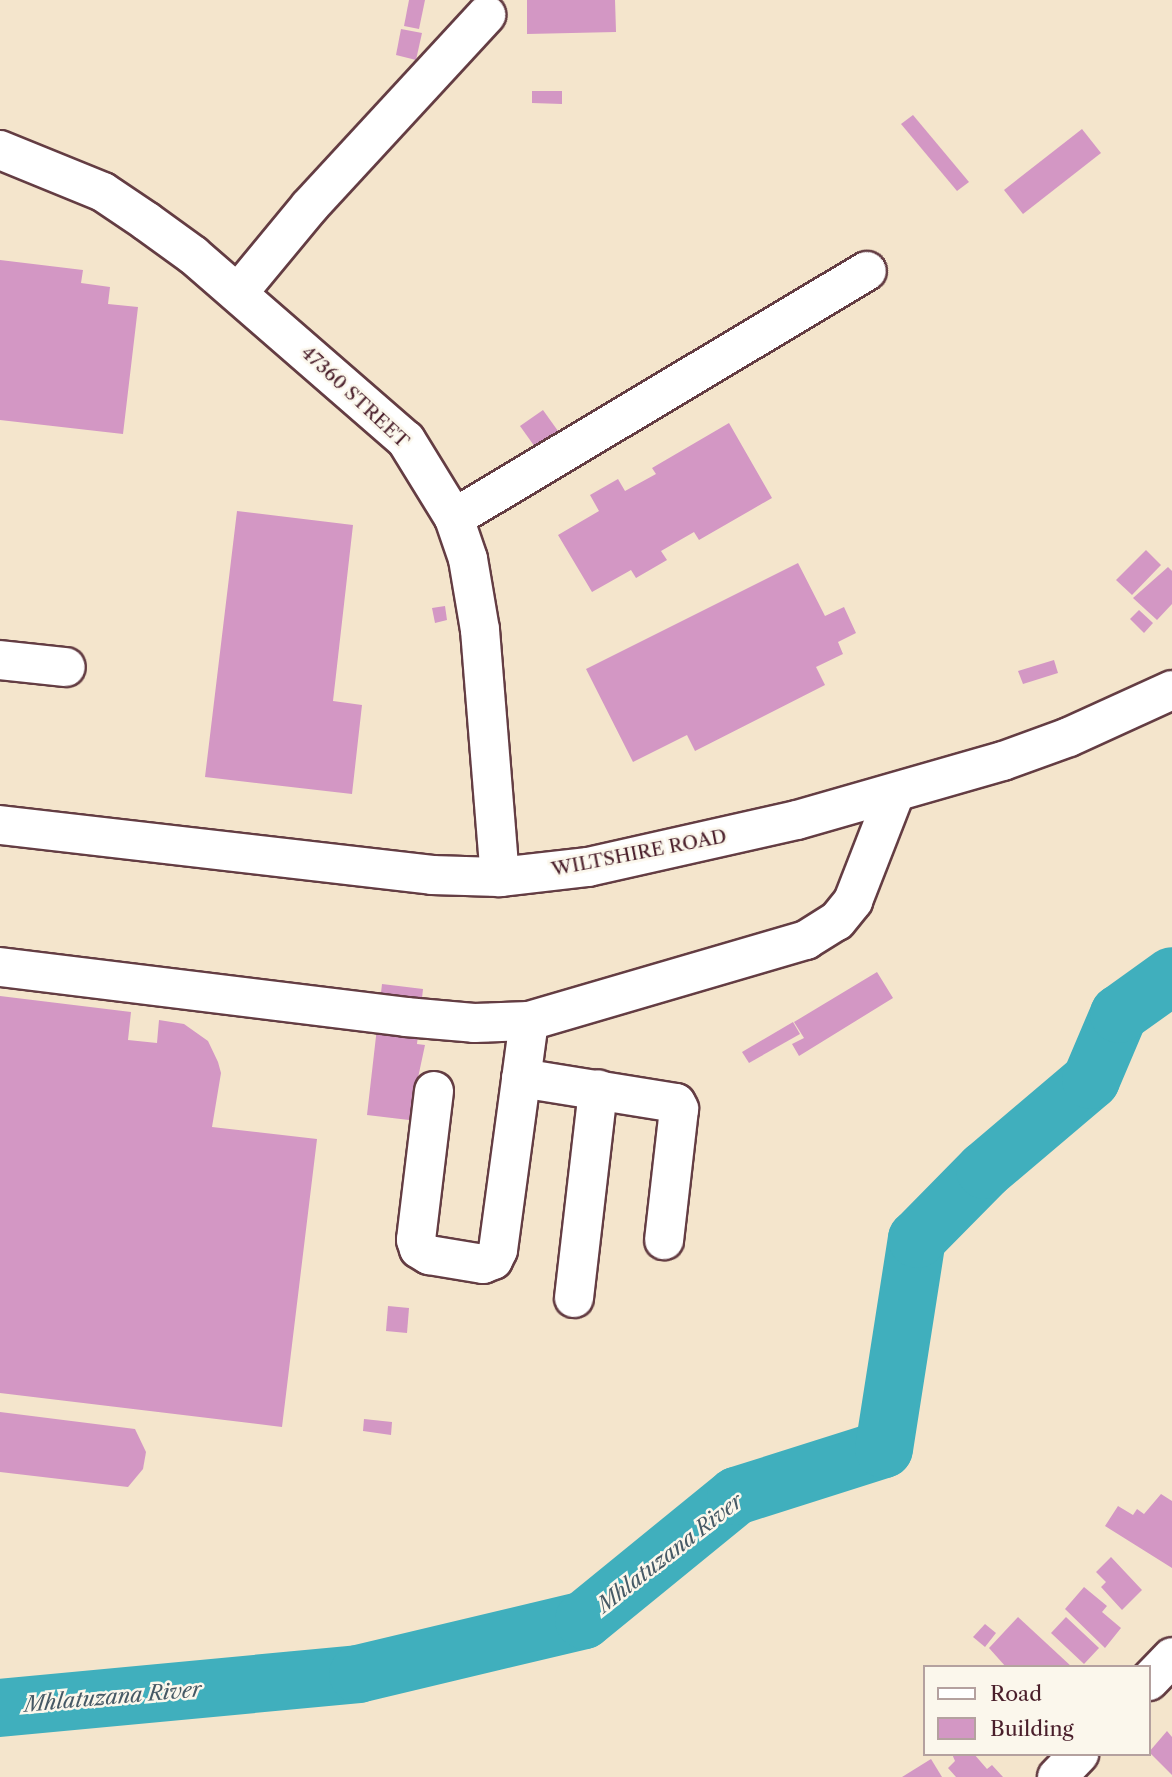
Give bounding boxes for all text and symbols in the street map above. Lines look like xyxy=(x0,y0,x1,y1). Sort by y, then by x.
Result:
street label: 47360 STREET xyxy=(296,341,414,453)
street label: WILTSHIRE ROAD xyxy=(549,825,729,881)
water label: Mhlatuzana River xyxy=(592,1488,748,1618)
legend xyxy=(923,1665,1151,1756)
water label: Mhlatuzana River xyxy=(23,1677,203,1717)
text: Road xyxy=(990,1681,1042,1706)
text: Building xyxy=(990,1716,1074,1741)

